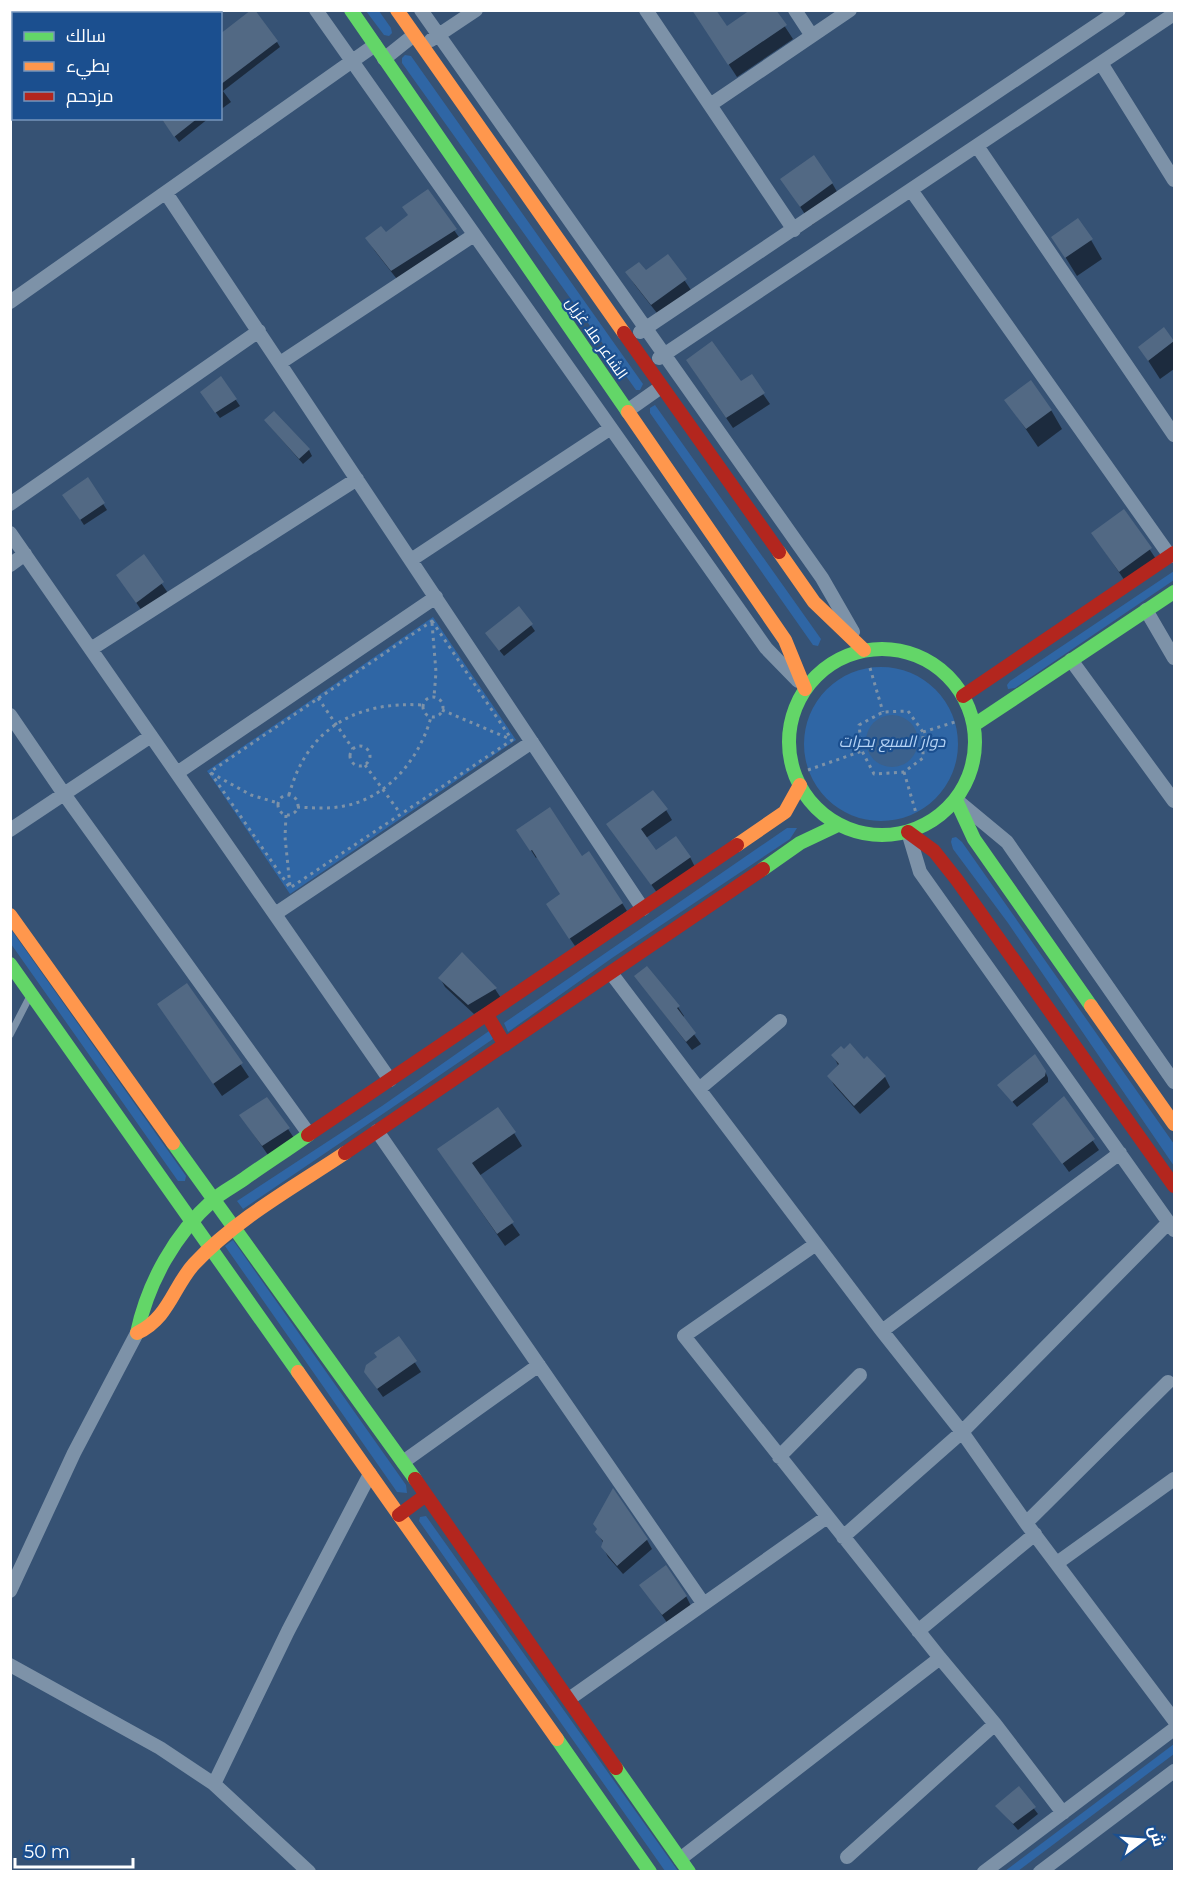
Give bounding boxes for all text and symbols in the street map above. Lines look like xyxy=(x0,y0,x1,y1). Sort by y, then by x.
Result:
legend xyxy=(12,12,222,120)
text: سالك xyxy=(66,25,106,47)
text: بطيء xyxy=(66,55,110,80)
text: مزدحم xyxy=(66,85,114,108)
street label: الشاعر ملا غزيل xyxy=(561,293,632,383)
water label: دوار السبع بحرات xyxy=(839,732,946,753)
north arrow xyxy=(1113,1810,1173,1870)
text: ش xyxy=(1145,1824,1169,1848)
scale bar xyxy=(15,1831,134,1869)
text: 50 m xyxy=(24,1841,70,1863)

